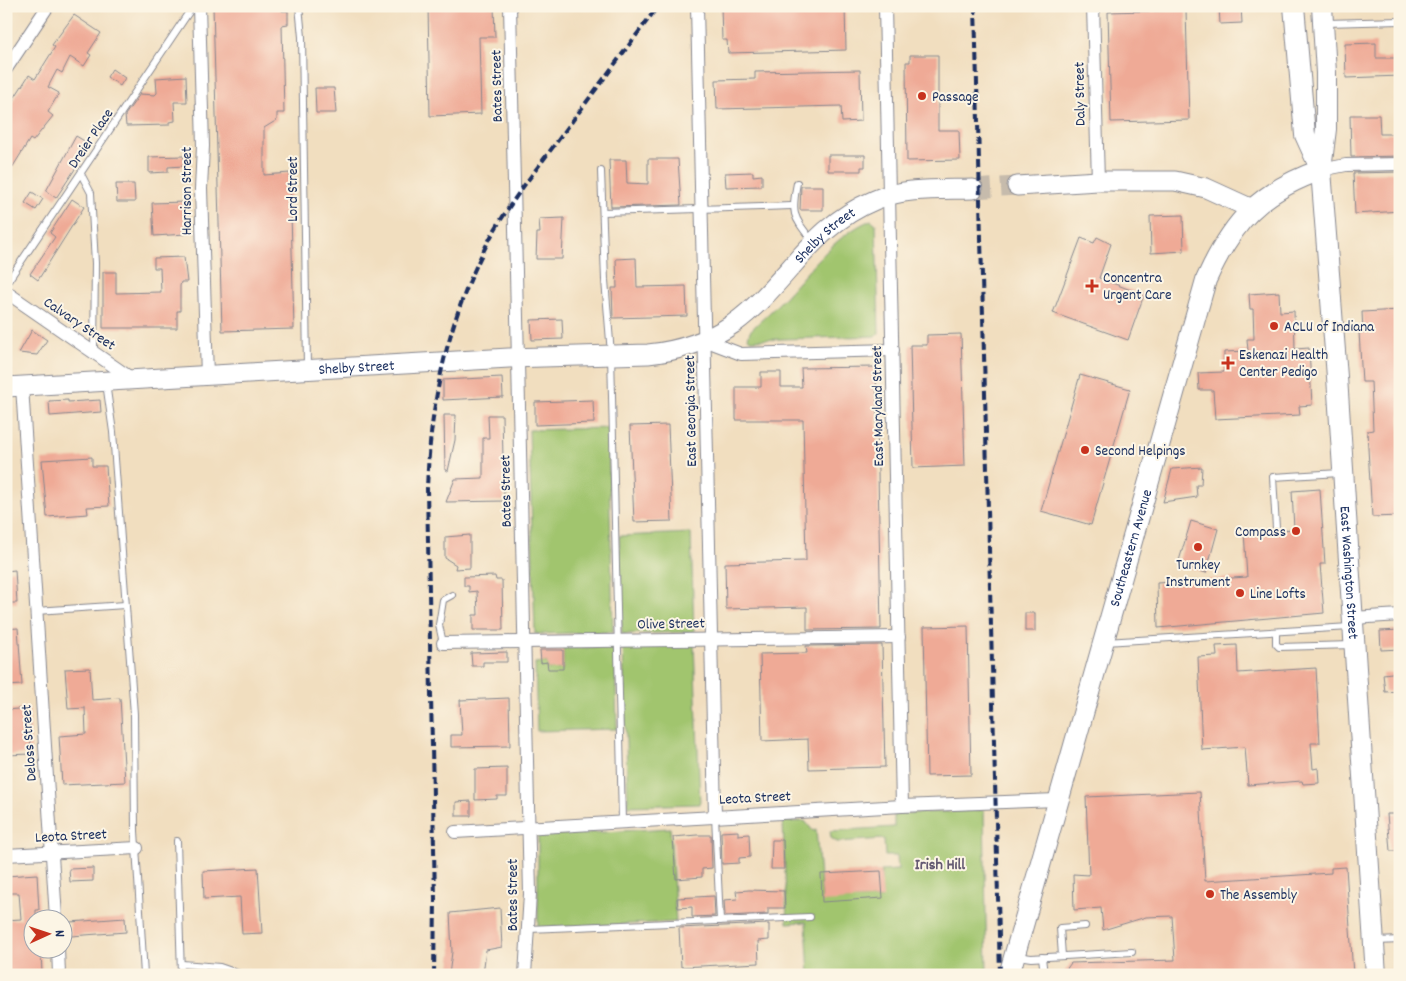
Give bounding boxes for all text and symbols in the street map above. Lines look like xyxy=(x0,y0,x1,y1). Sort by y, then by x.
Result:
street label: Bates Street xyxy=(486,49,510,122)
street label: Daly Street xyxy=(1069,61,1093,126)
place label: Passage xyxy=(932,87,979,109)
marker: Passage xyxy=(916,90,928,102)
street label: Dreier Place xyxy=(63,104,120,174)
street label: Harrison Street xyxy=(177,146,199,235)
street label: Lord Street xyxy=(283,156,305,222)
street label: Shelby Street xyxy=(790,203,861,269)
place label: Concentra Urgent Care xyxy=(1103,268,1172,307)
marker: Concentra Urgent Care xyxy=(1085,279,1099,293)
street label: Calvary Street xyxy=(38,292,120,357)
place label: ACLU of Indiana xyxy=(1284,317,1375,339)
marker: ACLU of Indiana xyxy=(1268,320,1280,332)
street label: East Maryland Street xyxy=(867,345,891,467)
place label: Eskenazi Health Center Pedigo xyxy=(1239,345,1328,384)
street label: East Georgia Street xyxy=(680,354,704,467)
street label: Shelby Street xyxy=(318,356,396,382)
marker: Eskenazi Health Center Pedigo xyxy=(1221,356,1235,370)
place label: Second Helpings xyxy=(1095,441,1186,463)
marker: Second Helpings xyxy=(1079,444,1091,456)
street label: Bates Street xyxy=(495,454,519,527)
street label: Southeastern Avenue xyxy=(1105,487,1159,610)
street label: East Washington Street xyxy=(1332,505,1363,640)
place label: Compass xyxy=(1235,522,1286,544)
marker: Compass xyxy=(1290,525,1302,537)
marker: Turnkey Instrument xyxy=(1192,541,1204,553)
place label: Turnkey Instrument xyxy=(1166,555,1231,594)
place label: Line Lofts xyxy=(1250,584,1306,606)
marker: Line Lofts xyxy=(1234,587,1246,599)
street label: Olive Street xyxy=(637,613,706,637)
street label: Deloss Street xyxy=(16,703,44,782)
street label: Leota Street xyxy=(719,786,792,812)
street label: Leota Street xyxy=(35,824,108,850)
district label: Irish Hill xyxy=(915,854,965,877)
street label: Bates Street xyxy=(503,858,525,931)
place label: The Assembly xyxy=(1220,885,1298,907)
marker: The Assembly xyxy=(1204,888,1216,900)
north arrow xyxy=(22,908,72,958)
text: N xyxy=(49,929,69,937)

